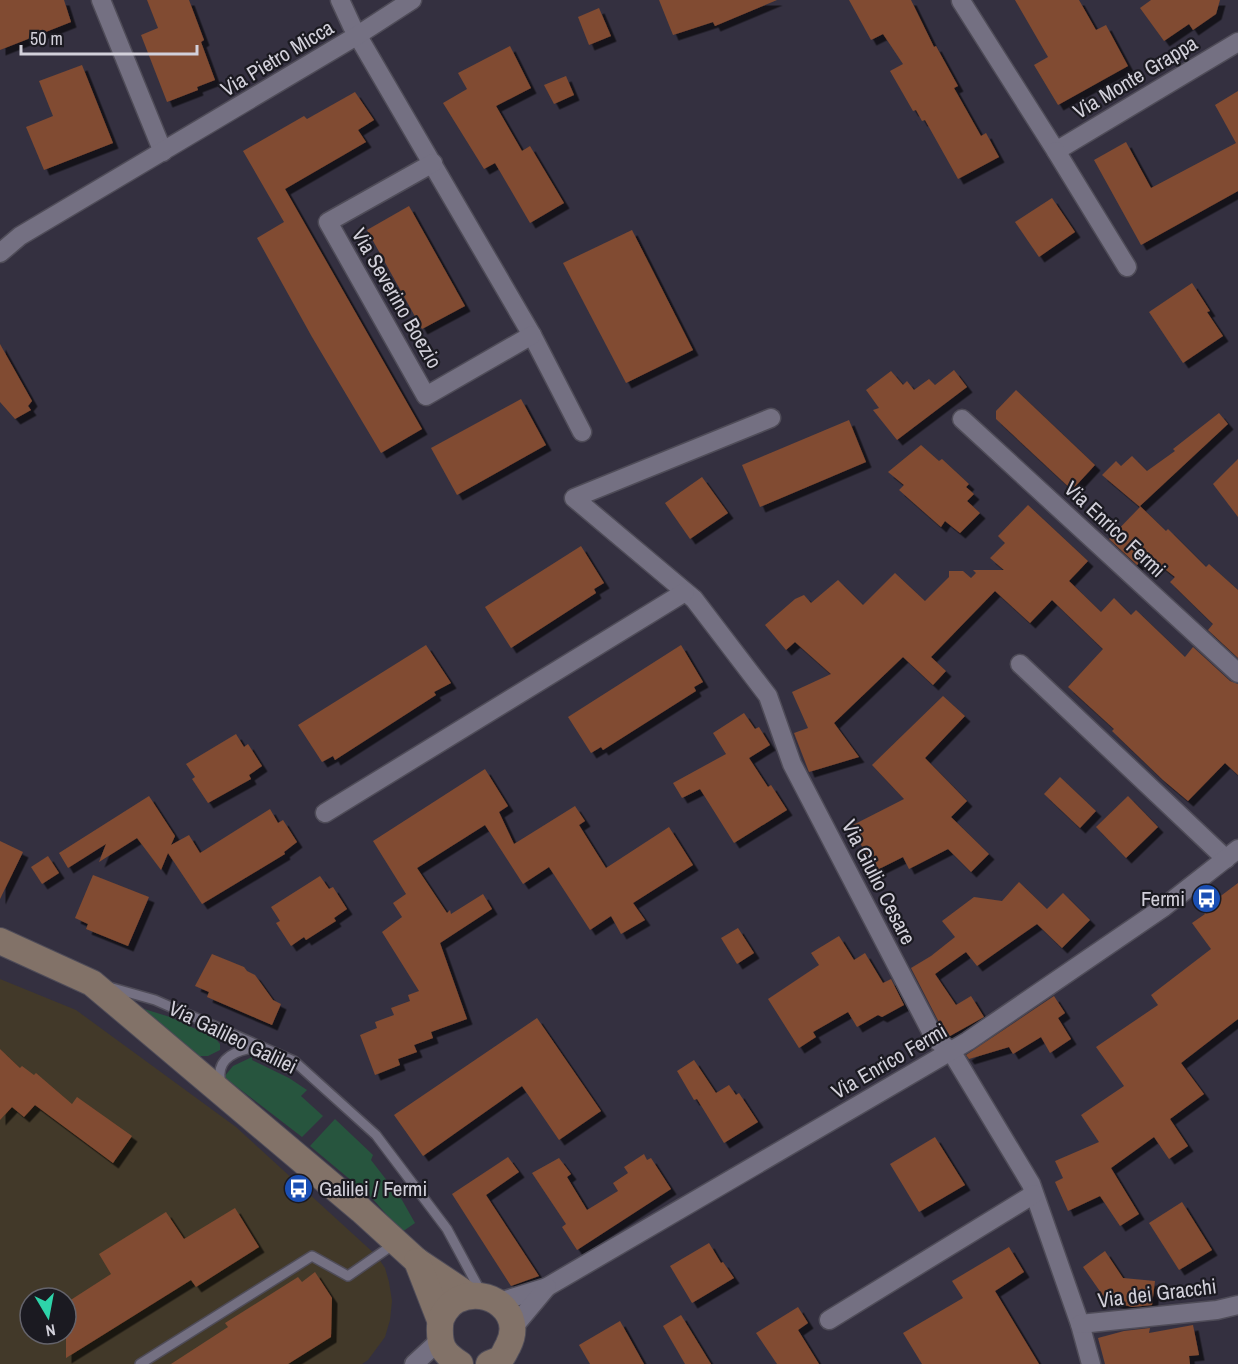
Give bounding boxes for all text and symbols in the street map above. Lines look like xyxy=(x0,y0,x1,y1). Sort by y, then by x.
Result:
street label: Via Pietro Micca xyxy=(215,13,339,103)
scale bar xyxy=(21,18,196,56)
text: 50 m xyxy=(30,26,63,51)
street label: Via Monte Grappa xyxy=(1067,28,1203,126)
street label: Via Severino Boezio xyxy=(345,222,449,374)
street label: Via Enrico Fermi xyxy=(1058,474,1172,584)
street label: Via Giulio Cesare xyxy=(835,815,923,949)
bus stop icon: Fermi xyxy=(1190,882,1222,914)
place label: Fermi xyxy=(1141,884,1185,913)
street label: Via Galileo Galilei xyxy=(164,993,302,1081)
street label: Via Enrico Fermi xyxy=(826,1016,952,1106)
bus stop icon: Galilei / Fermi xyxy=(282,1172,314,1204)
place label: Galilei / Fermi xyxy=(319,1174,427,1203)
street label: Via dei Gracchi xyxy=(1096,1271,1218,1315)
north arrow xyxy=(18,1286,78,1346)
text: N xyxy=(44,1319,57,1342)

